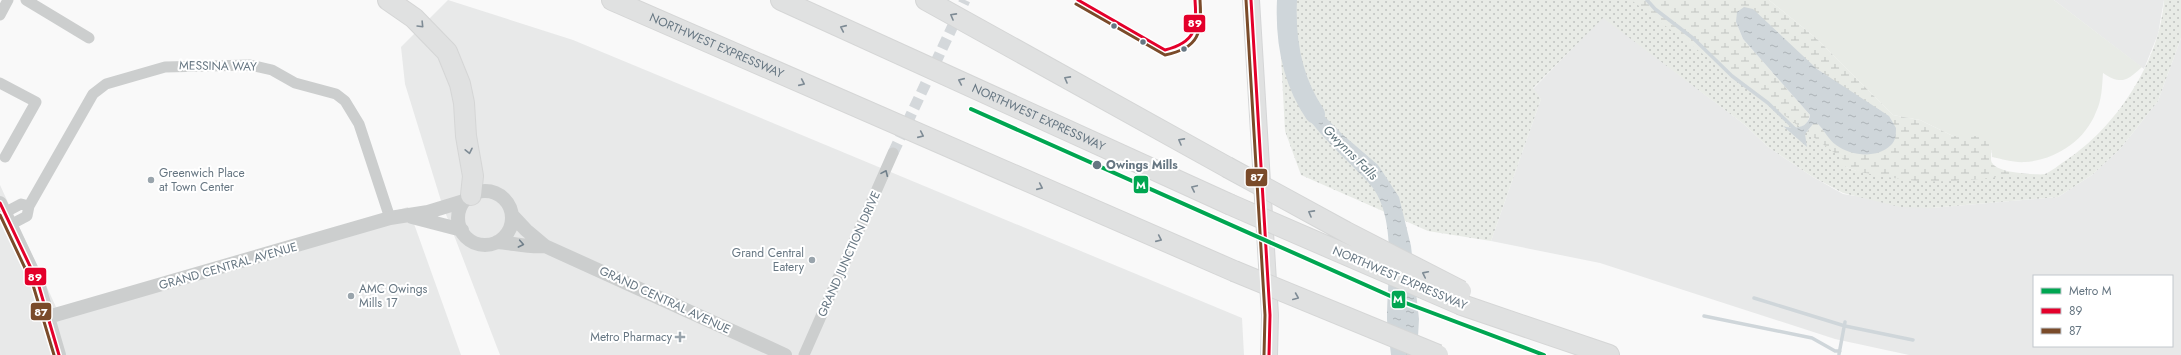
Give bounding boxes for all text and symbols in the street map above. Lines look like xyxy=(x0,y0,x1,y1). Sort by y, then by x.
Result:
street label: NORTHWEST EXPRESSWAY xyxy=(647,8,787,83)
one-way arrow xyxy=(950,13,957,20)
line badge: 89 xyxy=(1183,14,1206,33)
text: 89 xyxy=(1188,15,1202,31)
one-way arrow xyxy=(416,20,424,28)
unlabelled marker xyxy=(1109,21,1119,31)
one-way arrow xyxy=(839,25,847,33)
unlabelled marker xyxy=(1138,37,1148,47)
unlabelled marker xyxy=(1179,44,1189,54)
street label: MESSINA WAY xyxy=(179,56,257,76)
one-way arrow xyxy=(1064,76,1071,84)
one-way arrow xyxy=(797,78,805,86)
one-way arrow xyxy=(958,78,965,86)
street label: NORTHWEST EXPRESSWAY xyxy=(969,79,1108,156)
water label: Gwynns Falls xyxy=(1319,121,1383,185)
one-way arrow xyxy=(916,130,924,138)
one-way arrow xyxy=(1178,139,1185,146)
one-way arrow xyxy=(464,147,472,154)
place label: Owings Mills xyxy=(1106,156,1178,174)
marker: Owings Mills xyxy=(1091,159,1103,171)
place label: Greenwich Place at Town Center xyxy=(159,164,245,196)
line badge: 87 xyxy=(1245,168,1268,187)
one-way arrow xyxy=(880,169,888,177)
text: 87 xyxy=(1250,169,1264,185)
marker: Greenwich Place at Town Center xyxy=(146,175,156,185)
line badge: M xyxy=(1133,175,1149,194)
text: M xyxy=(1136,177,1146,193)
one-way arrow xyxy=(1036,182,1043,190)
one-way arrow xyxy=(1190,185,1198,193)
street label: GRAND JUNCTION DRIVE xyxy=(813,188,885,320)
one-way arrow xyxy=(1308,210,1315,217)
one-way arrow xyxy=(1155,234,1163,242)
street label: GRAND CENTRAL AVENUE xyxy=(157,238,299,294)
one-way arrow xyxy=(518,240,525,248)
street label: NORTHWEST EXPRESSWAY xyxy=(1330,241,1470,315)
place label: Grand Central Eatery xyxy=(732,244,805,276)
marker: Grand Central Eatery xyxy=(807,255,817,265)
street label: GRAND CENTRAL AVENUE xyxy=(596,262,734,338)
line badge: 89 xyxy=(24,267,47,286)
text: 89 xyxy=(28,269,42,285)
one-way arrow xyxy=(1422,271,1430,279)
legend xyxy=(2033,275,2173,347)
place label: AMC Owings Mills 17 xyxy=(359,280,428,312)
text: Metro M xyxy=(2069,282,2112,300)
line badge: M xyxy=(1391,290,1406,309)
marker: AMC Owings Mills 17 xyxy=(346,291,356,301)
text: M xyxy=(1393,291,1403,307)
one-way arrow xyxy=(1292,293,1299,301)
line badge: 87 xyxy=(30,302,52,321)
text: 89 xyxy=(2069,302,2083,320)
text: 87 xyxy=(34,304,48,320)
text: 87 xyxy=(2069,322,2082,340)
place label: Metro Pharmacy xyxy=(590,328,673,346)
marker: Metro Pharmacy xyxy=(675,332,685,342)

